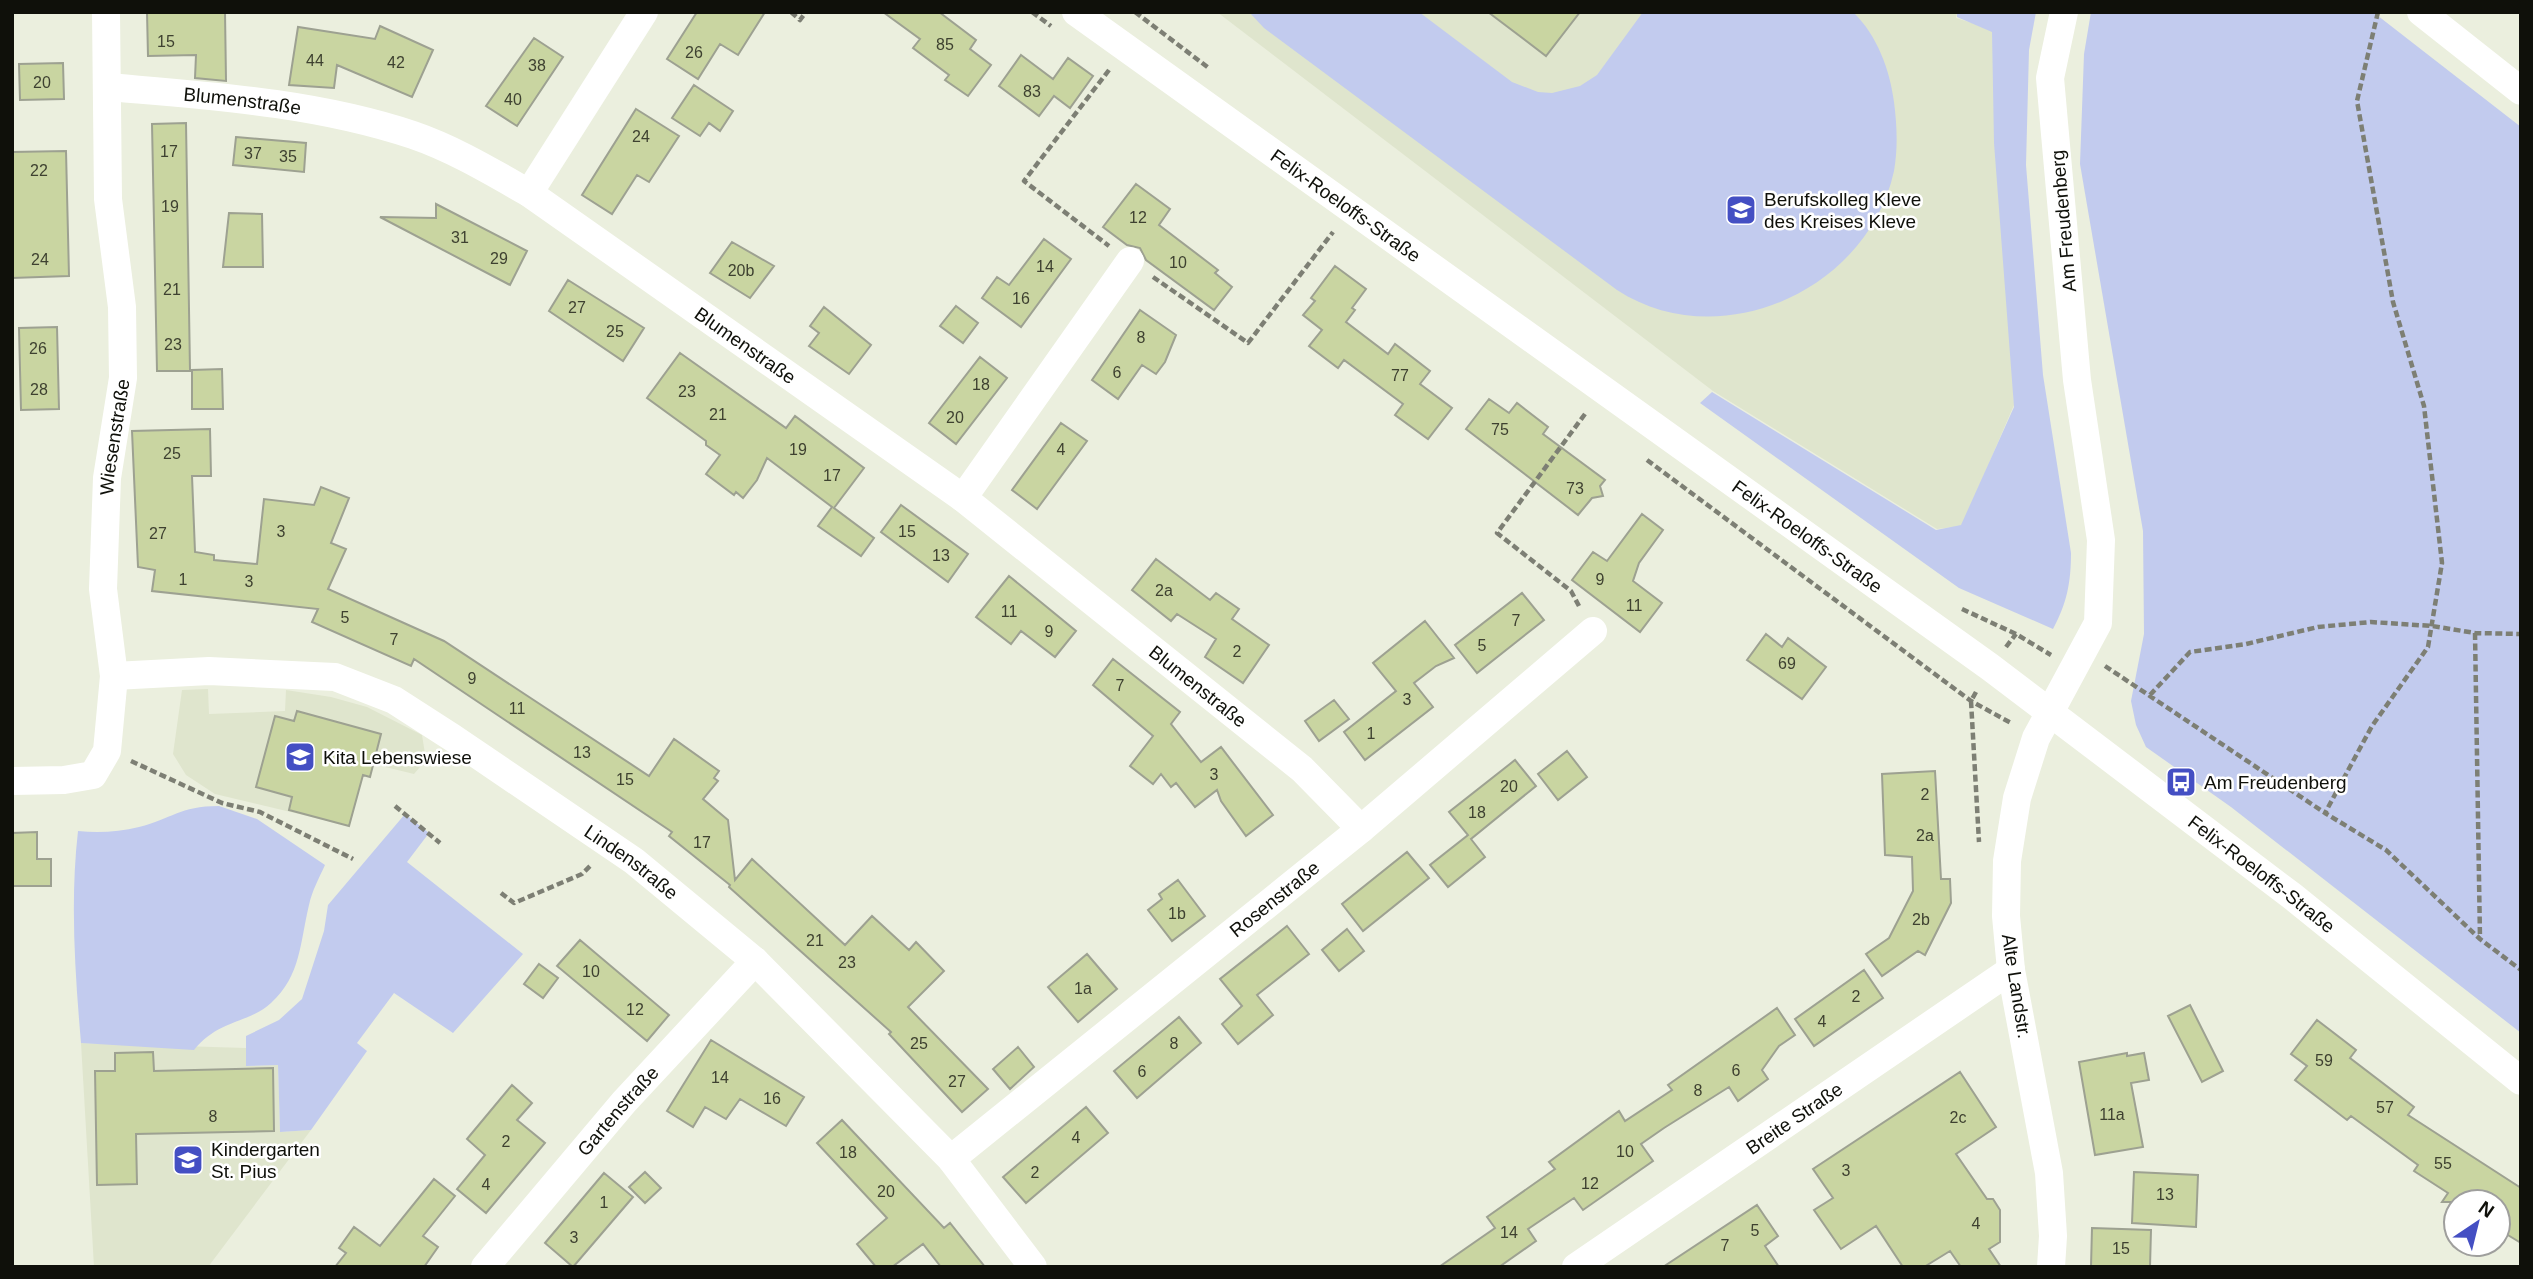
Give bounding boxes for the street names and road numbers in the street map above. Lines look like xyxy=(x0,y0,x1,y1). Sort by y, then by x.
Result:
street label: Blumenstraße xyxy=(183,84,303,119)
street label: Felix-Roeloffs-Straße xyxy=(1267,145,1425,267)
street label: Am Freudenberg xyxy=(2047,149,2080,293)
street label: Blumenstraße xyxy=(691,303,800,388)
street label: Wiesenstraße xyxy=(96,377,134,495)
street label: Felix-Roeloffs-Straße xyxy=(1728,476,1886,597)
street label: Blumenstraße xyxy=(1145,641,1251,732)
street label: Felix-Roeloffs-Straße xyxy=(2184,811,2339,937)
street label: Lindenstraße xyxy=(581,821,682,904)
street label: Rosenstraße xyxy=(1226,857,1324,941)
street label: Alte Landstr. xyxy=(1998,932,2035,1040)
street label: Gartenstraße xyxy=(573,1062,663,1160)
street label: Breite Straße xyxy=(1742,1078,1846,1159)

